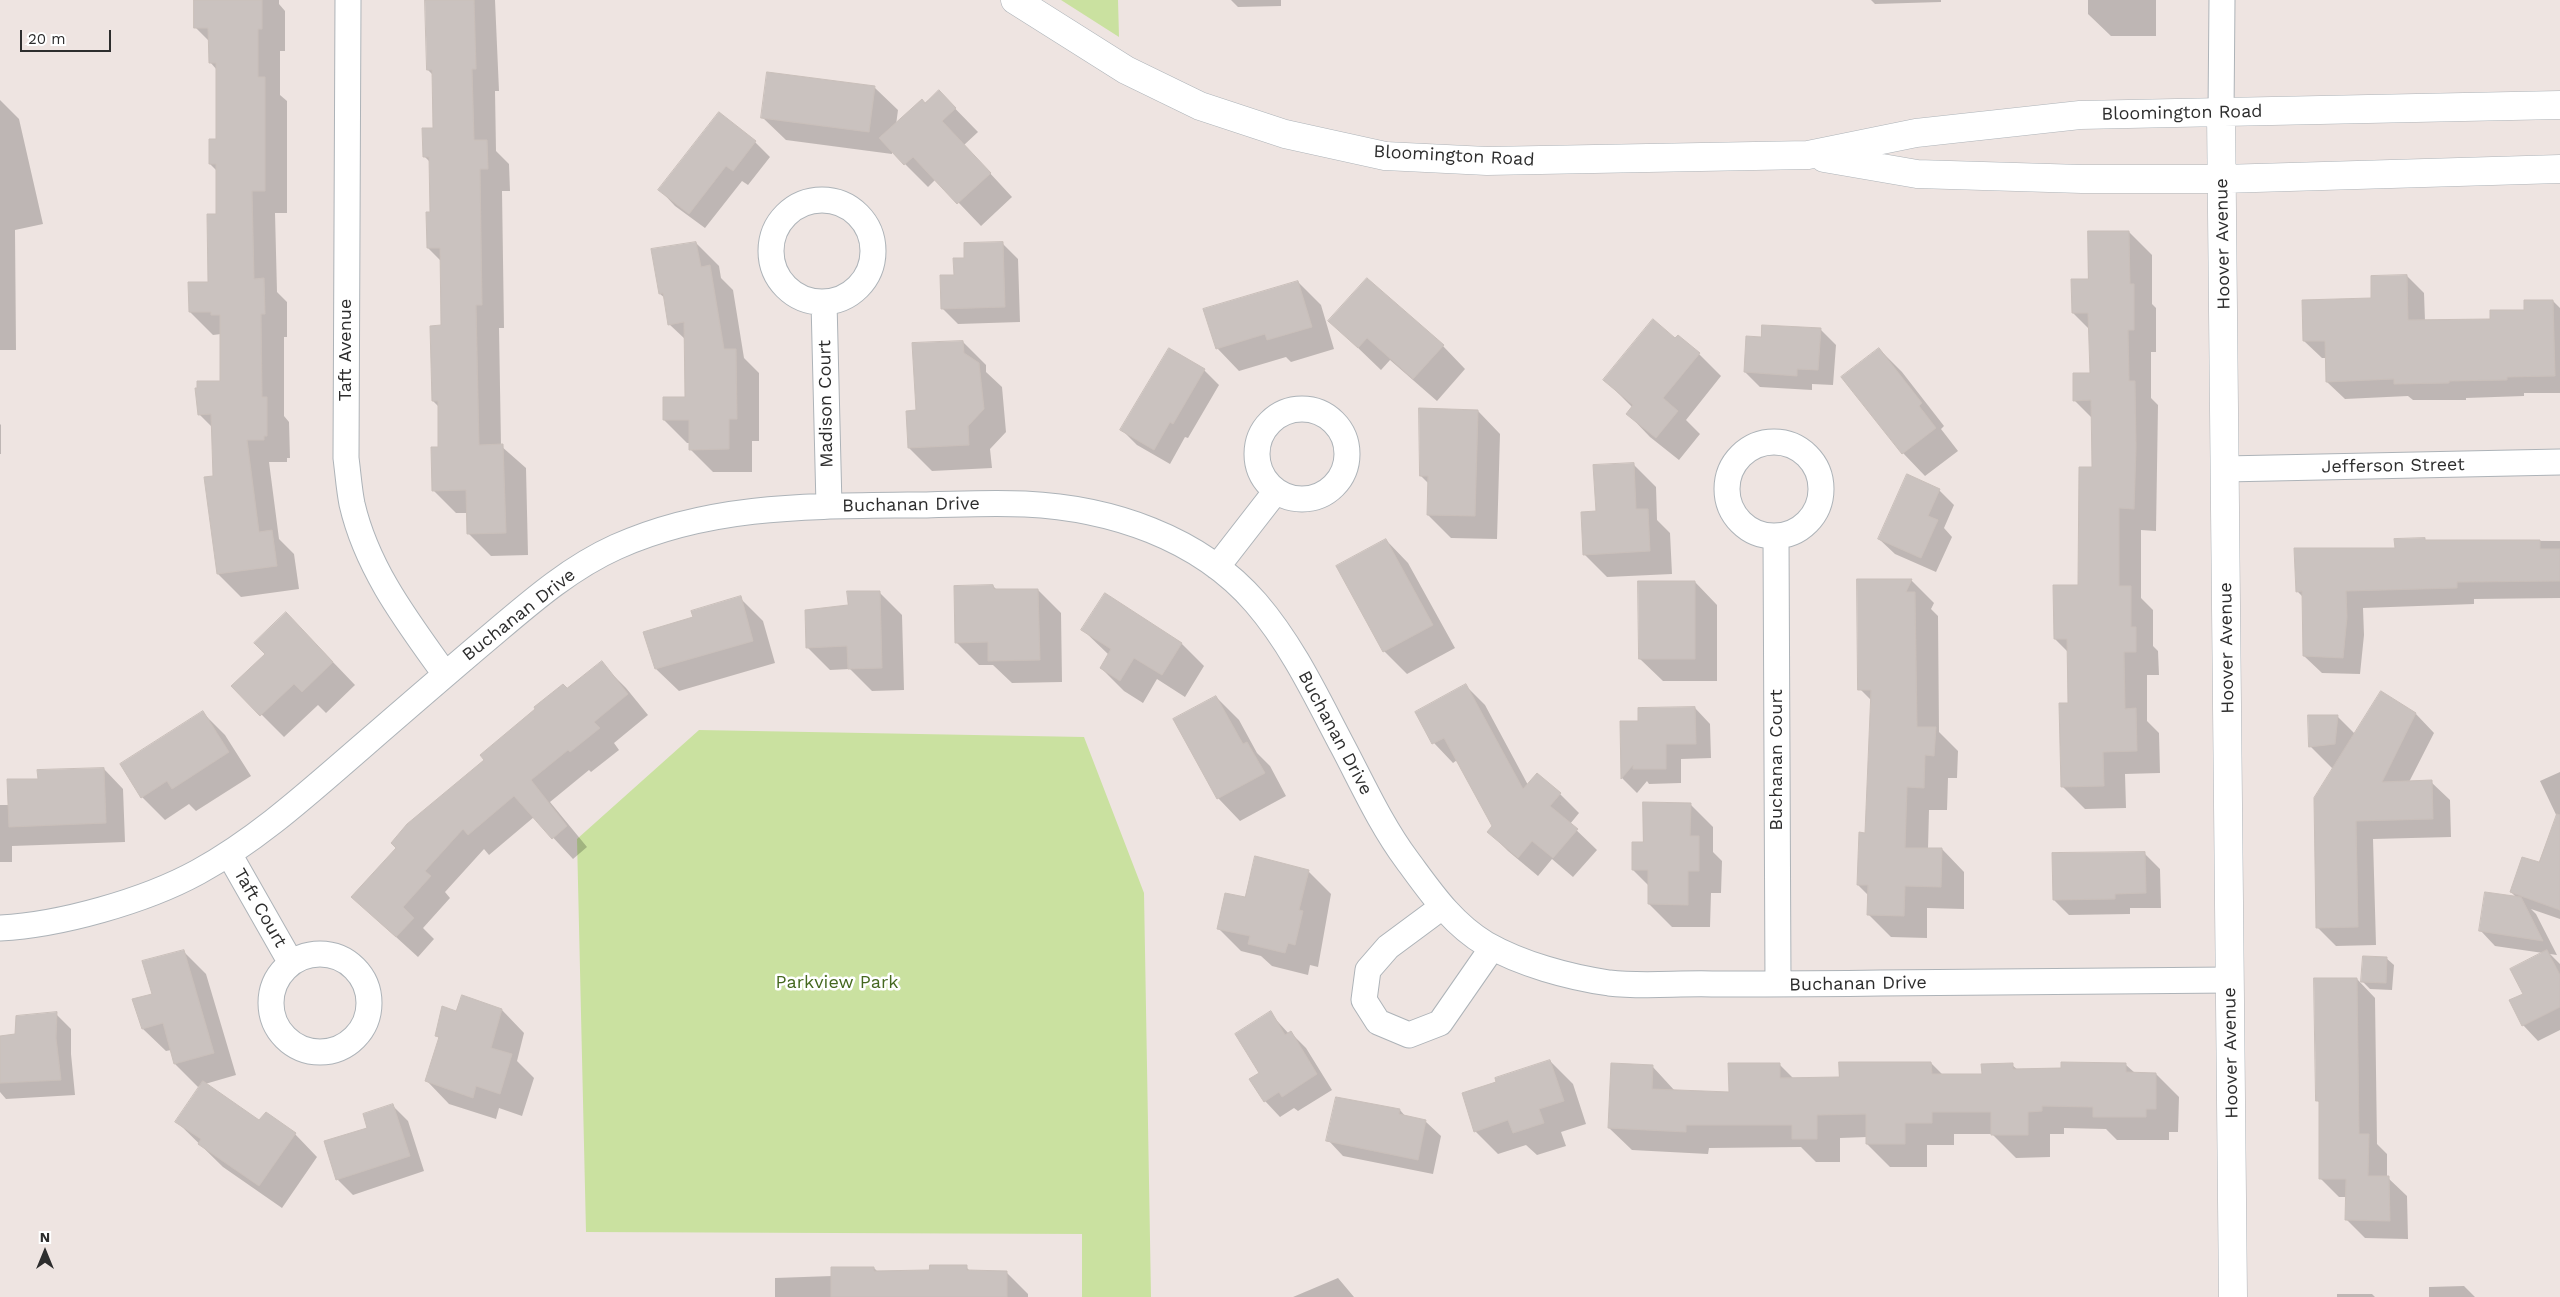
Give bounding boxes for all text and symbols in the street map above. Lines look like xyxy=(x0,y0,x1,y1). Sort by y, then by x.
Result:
scale bar xyxy=(22,20,114,52)
text: 20 m xyxy=(28,30,66,48)
street label: Bloomington Road xyxy=(2101,101,2263,125)
street label: Bloomington Road xyxy=(1373,141,1535,171)
street label: Hoover Avenue xyxy=(2211,178,2235,310)
street label: Taft Avenue xyxy=(335,299,357,401)
street label: Madison Court xyxy=(814,340,838,468)
street label: Jefferson Street xyxy=(2321,454,2465,478)
street label: Buchanan Drive xyxy=(842,493,980,517)
street label: Buchanan Drive xyxy=(458,564,580,666)
street label: Hoover Avenue xyxy=(2215,582,2239,714)
street label: Buchanan Drive xyxy=(1293,667,1377,799)
street label: Buchanan Court xyxy=(1766,689,1788,831)
street label: Taft Court xyxy=(229,865,291,951)
park label: Parkview Park xyxy=(776,972,898,994)
street label: Buchanan Drive xyxy=(1789,972,1927,996)
street label: Hoover Avenue xyxy=(2219,987,2243,1119)
north arrow xyxy=(20,1227,70,1277)
text: N xyxy=(40,1229,50,1245)

